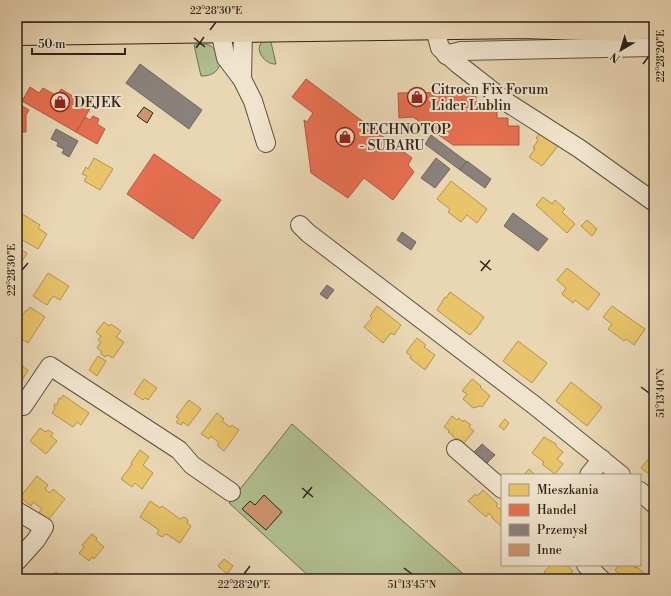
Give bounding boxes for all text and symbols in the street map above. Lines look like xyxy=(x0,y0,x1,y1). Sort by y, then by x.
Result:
text: 22°28'30"E xyxy=(190,5,242,17)
scale bar xyxy=(32,30,125,56)
north arrow xyxy=(601,30,641,70)
text: 22°28'20"E xyxy=(655,30,667,82)
text: 50 m xyxy=(38,37,66,52)
text: N xyxy=(607,49,623,65)
place label: Citroen Fix Forum Lider Lublin xyxy=(431,81,548,115)
shop icon: Citroen Fix Forum Lider Lublin xyxy=(406,86,428,108)
shop icon: DEJEK xyxy=(49,91,71,113)
place label: DEJEK xyxy=(74,94,122,112)
place label: TECHNOTOP - SUBARU xyxy=(359,121,451,155)
shop icon: TECHNOTOP - SUBARU xyxy=(334,126,356,148)
text: 22°28'30"E xyxy=(6,244,18,296)
text: 51°13'40"N xyxy=(655,368,667,418)
legend xyxy=(501,474,641,566)
text: Mieszkania xyxy=(537,483,599,498)
text: Handel xyxy=(537,503,577,518)
text: Przemysł xyxy=(537,523,588,538)
text: Inne xyxy=(537,543,562,558)
text: 22°28'20"E xyxy=(218,579,270,591)
text: 51°13'45"N xyxy=(388,579,437,591)

